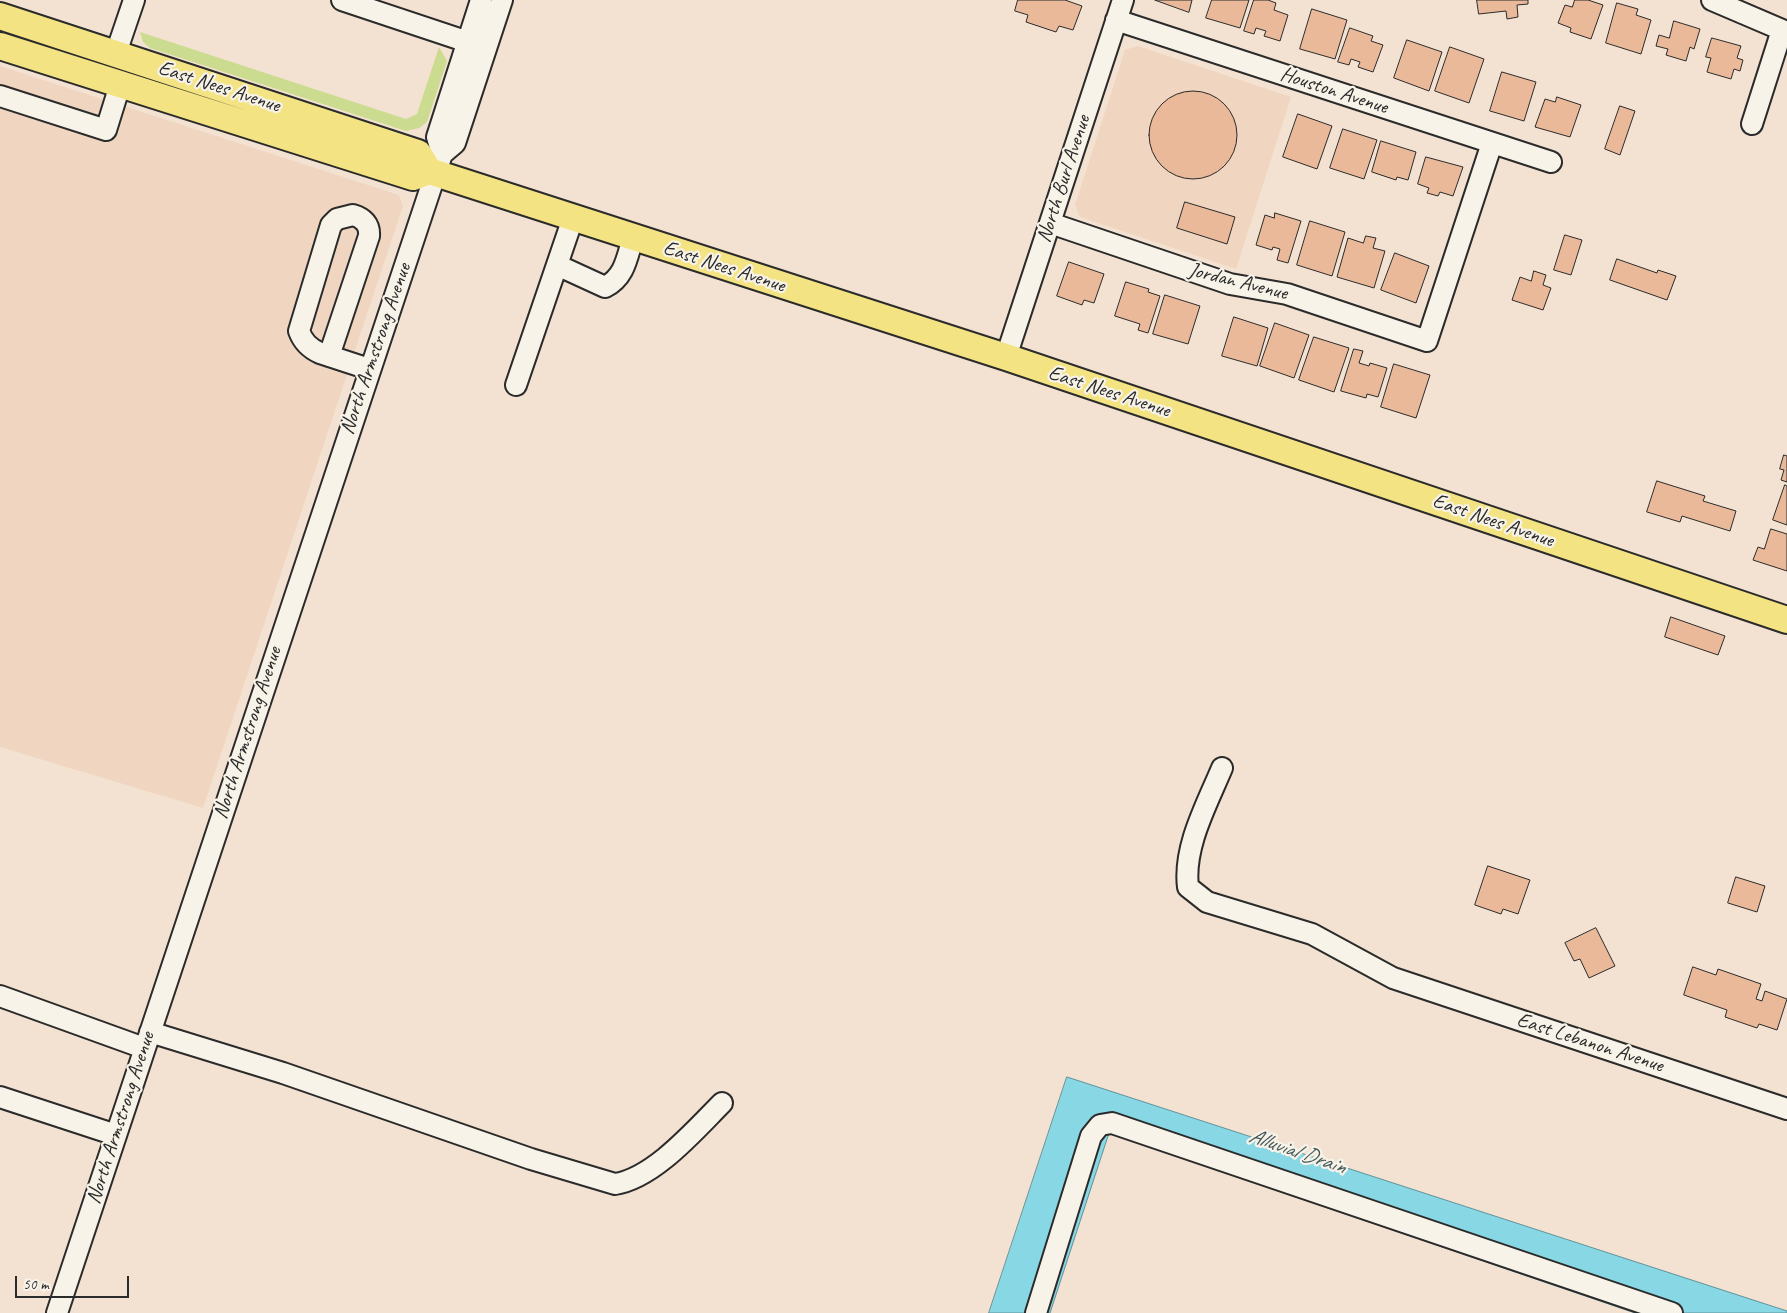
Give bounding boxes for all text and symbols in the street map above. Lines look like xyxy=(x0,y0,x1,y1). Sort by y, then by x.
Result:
street label: East Nees Avenue xyxy=(155,55,283,119)
street label: Houston Avenue xyxy=(1277,62,1391,120)
street label: North Burl Avenue xyxy=(1032,112,1096,246)
street label: East Nees Avenue xyxy=(660,235,788,299)
street label: Jordan Avenue xyxy=(1186,258,1290,306)
street label: North Armstrong Avenue xyxy=(335,260,417,438)
street label: East Nees Avenue xyxy=(1045,360,1173,424)
street label: East Nees Avenue xyxy=(1429,489,1557,553)
street label: North Armstrong Avenue xyxy=(208,644,288,822)
street label: East Lebanon Avenue xyxy=(1514,1007,1666,1079)
street label: North Armstrong Avenue xyxy=(81,1029,161,1207)
water label: Alluvial Drain xyxy=(1245,1123,1349,1181)
scale bar xyxy=(18,1266,131,1298)
text: 50 m xyxy=(23,1275,49,1294)

